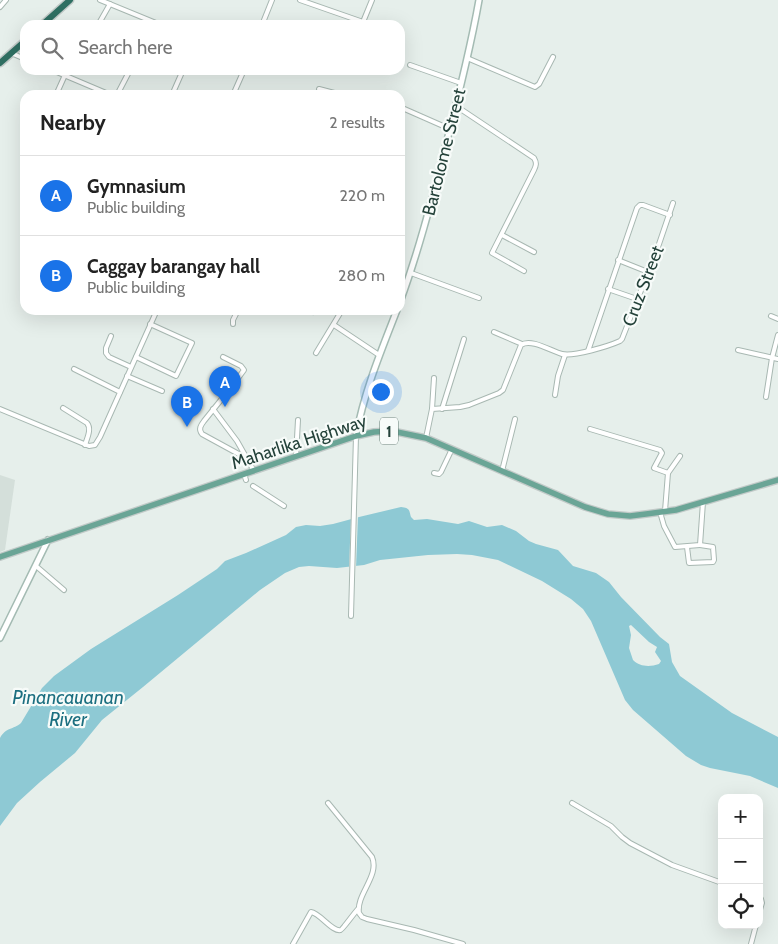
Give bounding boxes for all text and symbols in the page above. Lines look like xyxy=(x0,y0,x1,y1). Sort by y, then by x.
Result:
search box xyxy=(20,20,405,75)
icon: search xyxy=(38,34,66,62)
text: Search here xyxy=(78,36,172,59)
street label: Bartolome Street xyxy=(418,86,470,218)
text: Nearby xyxy=(40,110,106,135)
text: 2 results xyxy=(329,113,385,132)
text: Gymnasium xyxy=(87,175,186,198)
text: A xyxy=(51,186,61,205)
text: 220 m xyxy=(339,186,385,205)
text: Public building xyxy=(87,198,185,217)
street label: Cruz Street xyxy=(618,242,668,330)
text: Caggay barangay hall xyxy=(87,255,260,278)
text: B xyxy=(51,266,61,285)
text: 280 m xyxy=(338,266,385,285)
text: Public building xyxy=(87,278,185,297)
pin: A xyxy=(209,366,241,407)
your location xyxy=(368,379,394,405)
pin: B xyxy=(171,386,203,427)
street label: Maharlika Highway xyxy=(228,410,370,474)
road number: 1 xyxy=(380,418,398,444)
water label: Pinancauanan River xyxy=(12,686,124,731)
map controls xyxy=(718,794,763,929)
button: + xyxy=(718,794,763,839)
button: − xyxy=(718,839,763,884)
button: locate xyxy=(718,884,763,929)

